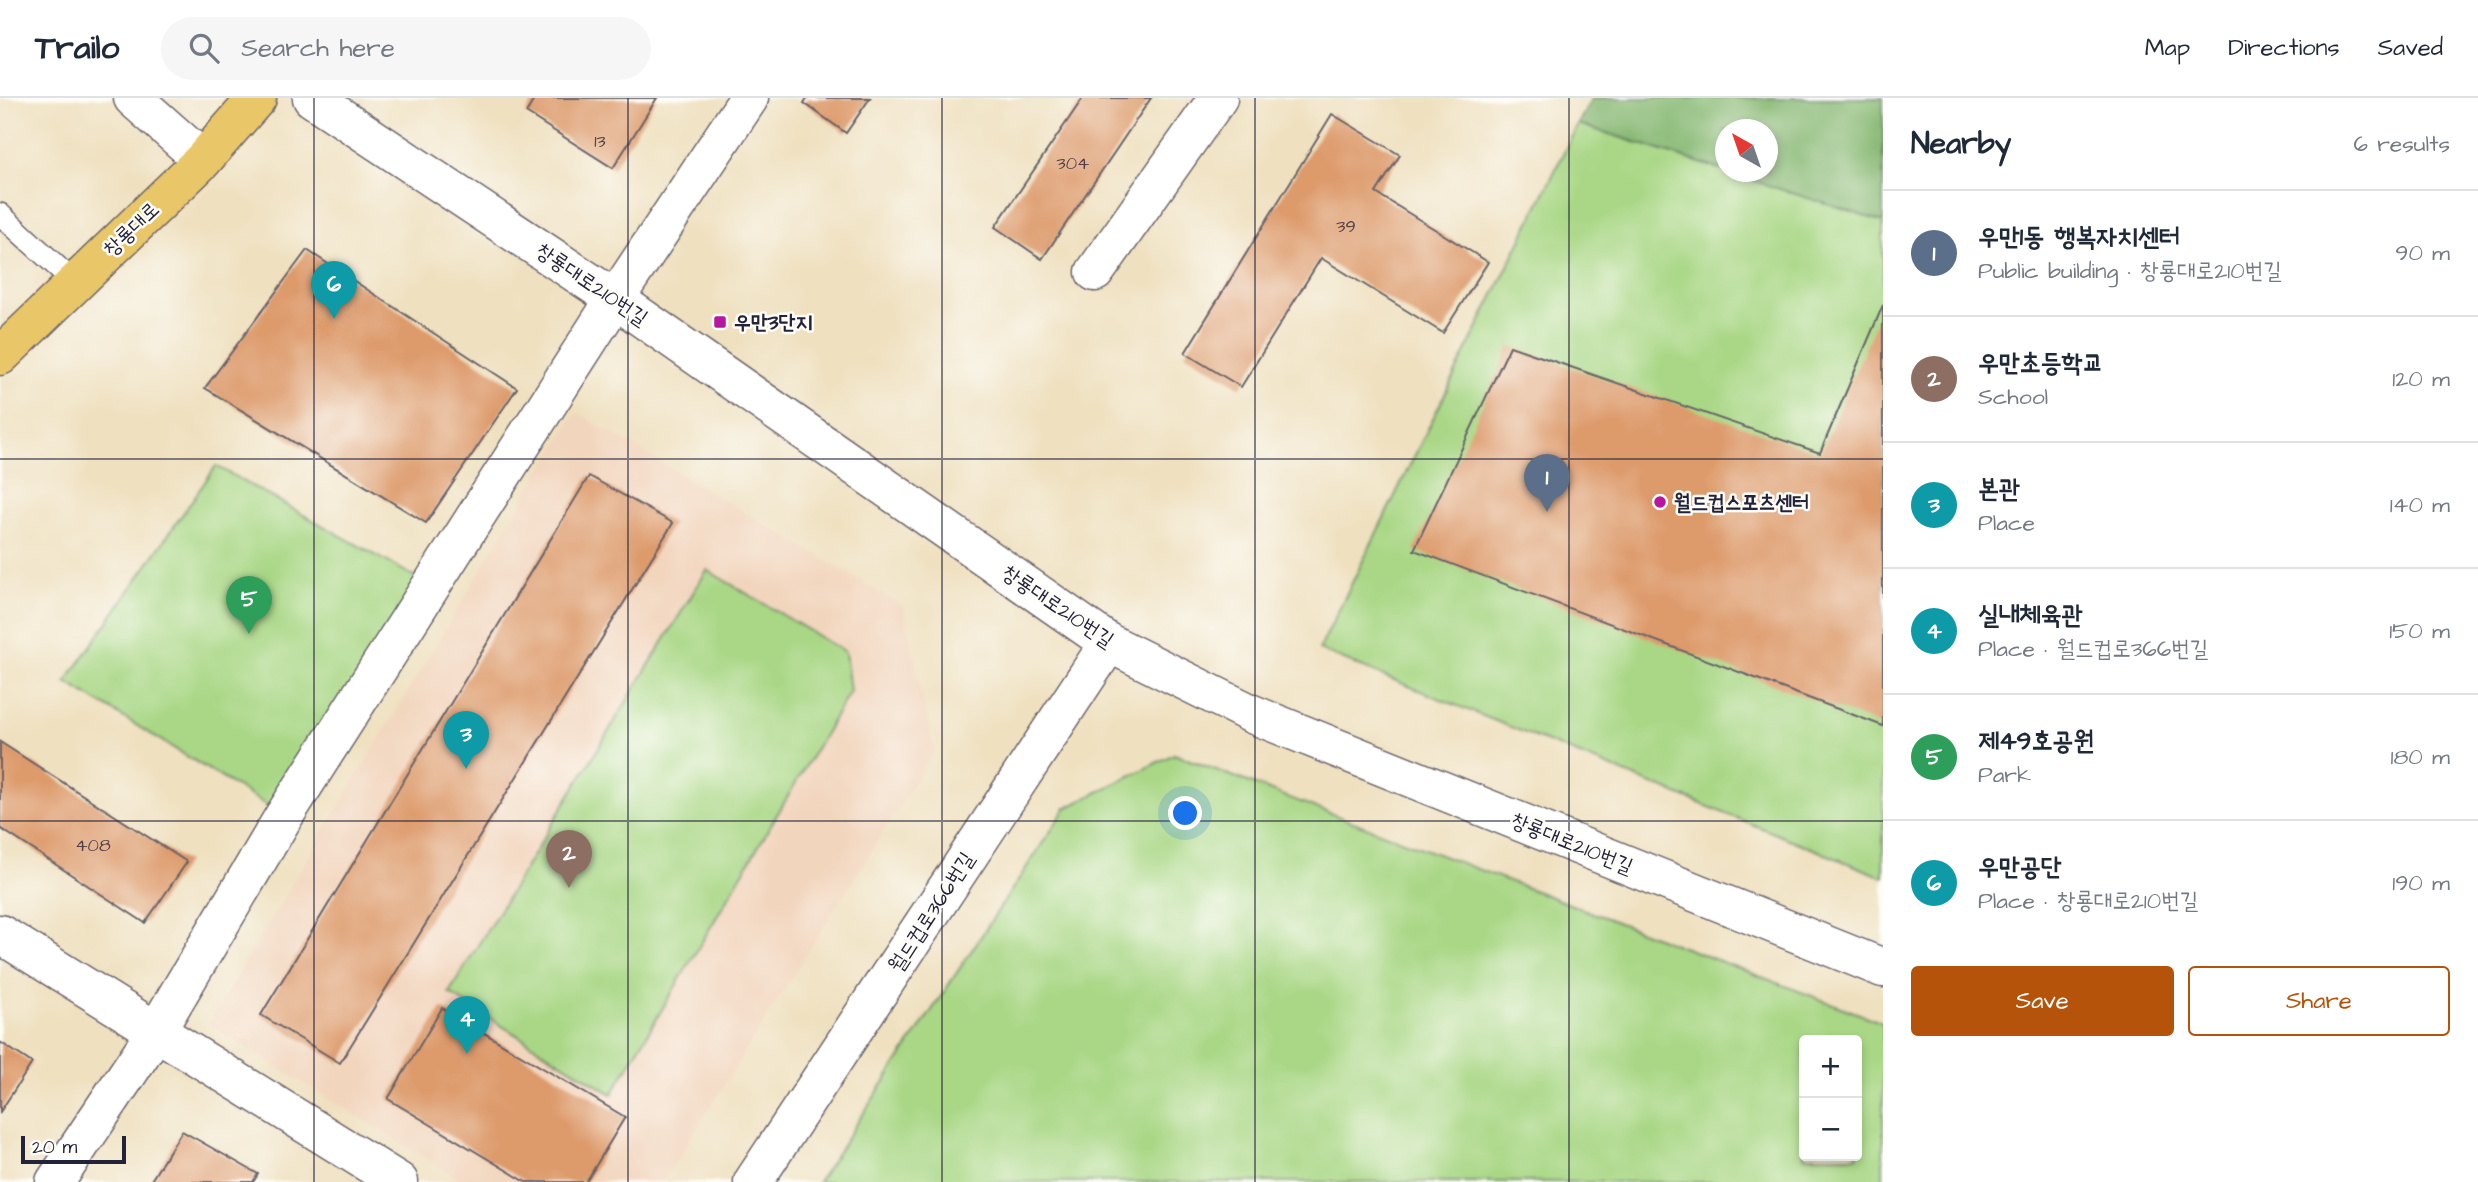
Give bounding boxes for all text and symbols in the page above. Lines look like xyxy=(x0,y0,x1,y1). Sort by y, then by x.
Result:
search box xyxy=(161,17,651,80)
text: Trailo xyxy=(35,25,119,71)
icon: search xyxy=(185,29,223,67)
text: Search here xyxy=(241,30,395,66)
text: Map xyxy=(2145,31,2190,65)
text: Directions xyxy=(2228,31,2340,65)
text: Saved xyxy=(2378,31,2443,65)
north arrow xyxy=(1715,119,1778,182)
text: Nearby xyxy=(1911,123,2011,165)
text: 6 results xyxy=(2354,128,2450,160)
house number: 13 xyxy=(594,129,606,154)
house number: 304 xyxy=(1057,151,1089,176)
street label: 창룡대로 xyxy=(97,195,166,263)
house number: 39 xyxy=(1336,214,1356,239)
text: 우만1동 행복자치센터 xyxy=(1978,219,2180,255)
street label: 창룡대로210번길 xyxy=(530,236,654,333)
text: 1 xyxy=(1933,237,1935,269)
text: 90 m xyxy=(2395,237,2450,269)
text: Public building · 창룡대로210번길 xyxy=(1978,255,2282,287)
pin: 6 xyxy=(311,261,357,319)
place label: 우만3단지 xyxy=(734,308,812,337)
marker: 우만3단지 xyxy=(712,314,728,330)
text: 우만초등학교 xyxy=(1978,345,2104,381)
text: 2 xyxy=(1927,363,1941,395)
text: 120 m xyxy=(2392,363,2450,395)
text: School xyxy=(1978,381,2048,413)
pin: 1 xyxy=(1524,454,1570,512)
text: 본관 xyxy=(1978,471,2020,507)
place label: 월드컵스포츠센터 xyxy=(1674,488,1809,517)
text: 3 xyxy=(1928,489,1940,521)
text: 140 m xyxy=(2390,489,2450,521)
marker: 월드컵스포츠센터 xyxy=(1652,494,1668,510)
text: Place xyxy=(1978,507,2035,539)
street label: 창룡대로210번길 xyxy=(996,558,1120,655)
pin: 5 xyxy=(226,576,272,634)
text: 실내체육관 xyxy=(1978,597,2083,633)
text: 4 xyxy=(1926,615,1942,647)
text: 150 m xyxy=(2389,615,2450,647)
text: Place · 월드컵로366번길 xyxy=(1978,633,2208,665)
pin: 3 xyxy=(443,711,489,769)
text: 제49호공원 xyxy=(1978,723,2094,759)
text: 5 xyxy=(1926,741,1942,773)
text: 180 m xyxy=(2391,741,2450,773)
text: Park xyxy=(1978,759,2031,791)
your location xyxy=(1168,796,1202,830)
street label: 창룡대로210번길 xyxy=(1506,806,1637,881)
pin: 2 xyxy=(546,830,592,888)
house number: 408 xyxy=(75,833,111,858)
street label: 월드컵로366번길 xyxy=(882,846,981,978)
text: 우만공단 xyxy=(1978,849,2062,885)
text: 6 xyxy=(1927,867,1941,899)
text: 190 m xyxy=(2392,867,2450,899)
text: Place · 창룡대로210번길 xyxy=(1978,885,2198,917)
button: Save xyxy=(1911,966,2174,1036)
button: Share xyxy=(2188,966,2450,1036)
pin: 4 xyxy=(444,996,490,1054)
map controls xyxy=(1799,1035,1862,1161)
button: + xyxy=(1799,1035,1862,1098)
button: − xyxy=(1799,1098,1862,1161)
scale bar xyxy=(21,1133,126,1165)
text: 20 m xyxy=(32,1134,77,1161)

